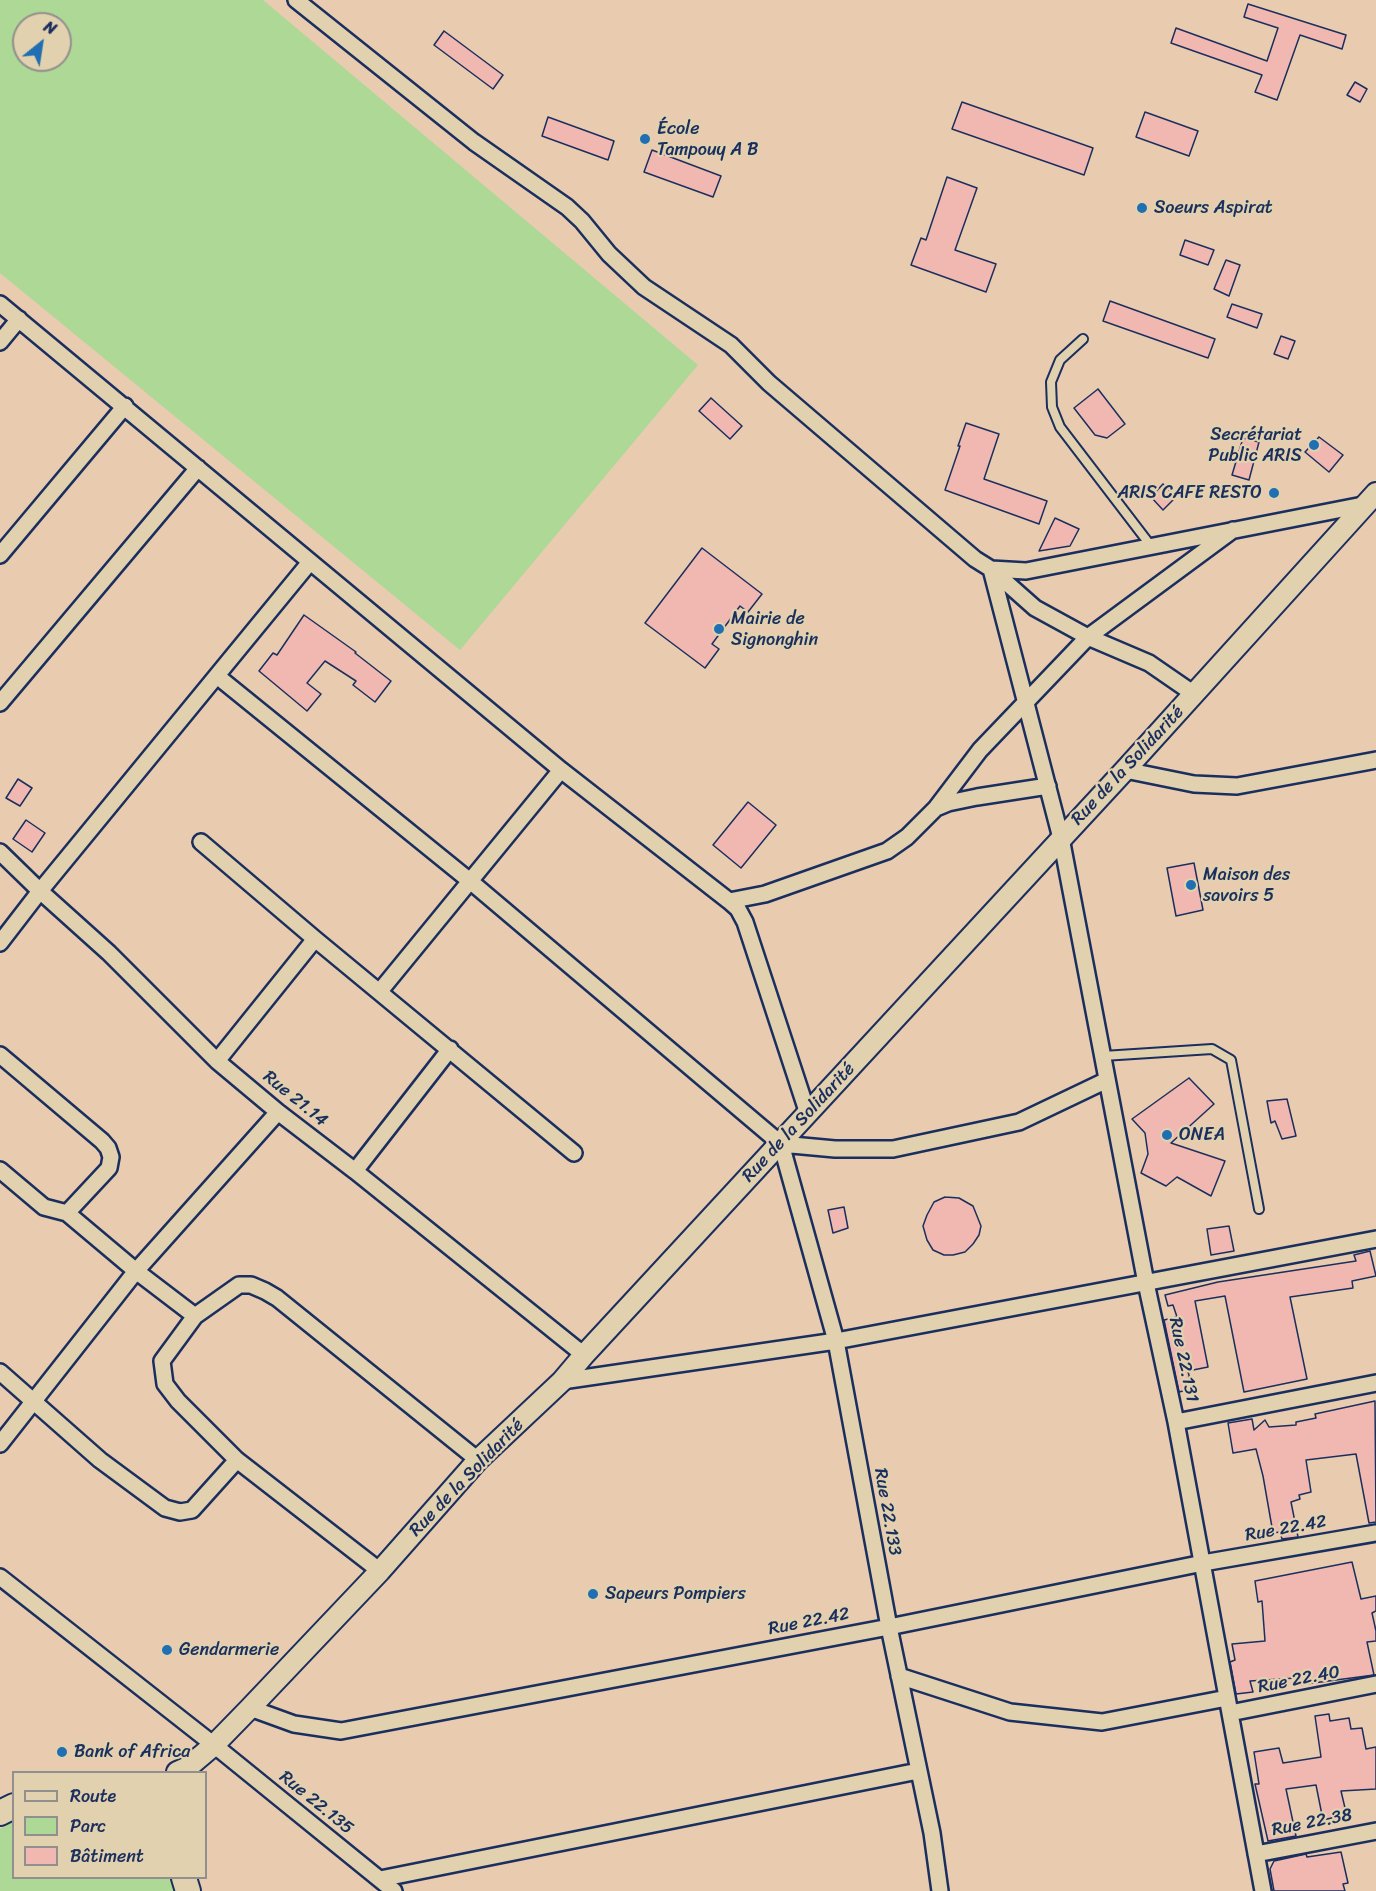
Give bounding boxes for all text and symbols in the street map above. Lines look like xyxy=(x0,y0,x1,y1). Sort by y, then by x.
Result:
north arrow xyxy=(12,12,72,72)
text: N xyxy=(38,12,62,43)
place label: École Tampouy A B xyxy=(657,118,758,160)
marker: École Tampouy A B xyxy=(638,132,652,146)
place label: Soeurs Aspirat xyxy=(1154,197,1273,219)
marker: Soeurs Aspirat xyxy=(1135,201,1149,215)
place label: Secrétariat Public ARIS xyxy=(1208,424,1302,466)
marker: Secrétariat Public ARIS xyxy=(1307,438,1321,452)
place label: ARIS CAFE RESTO xyxy=(1117,482,1262,504)
marker: ARIS CAFE RESTO xyxy=(1267,486,1281,500)
place label: Mairie de Signonghin xyxy=(731,608,818,650)
marker: Mairie de Signonghin xyxy=(712,622,726,636)
street label: Rue de la Solidarité xyxy=(1067,702,1189,830)
place label: Maison des savoirs 5 xyxy=(1203,864,1290,906)
marker: Maison des savoirs 5 xyxy=(1184,878,1198,892)
street label: Rue de la Solidarité xyxy=(738,1059,860,1187)
street label: Rue 21.14 xyxy=(258,1066,332,1132)
place label: ONEA xyxy=(1179,1124,1225,1146)
marker: ONEA xyxy=(1160,1128,1174,1142)
street label: Rue 22.131 xyxy=(1163,1316,1203,1404)
street label: Rue de la Solidarité xyxy=(405,1415,529,1541)
street label: Rue 22.133 xyxy=(869,1467,905,1557)
street label: Rue 22.42 xyxy=(1244,1511,1328,1547)
place label: Sapeurs Pompiers xyxy=(605,1583,746,1605)
marker: Sapeurs Pompiers xyxy=(586,1587,600,1601)
street label: Rue 22.42 xyxy=(767,1604,851,1640)
place label: Gendarmerie xyxy=(179,1639,279,1661)
marker: Gendarmerie xyxy=(160,1643,174,1657)
street label: Rue 22.40 xyxy=(1256,1661,1342,1699)
place label: Bank of Africa xyxy=(74,1741,190,1763)
marker: Bank of Africa xyxy=(55,1745,69,1759)
street label: Rue 22.135 xyxy=(274,1767,358,1839)
legend xyxy=(12,1771,207,1879)
text: Route xyxy=(70,1780,116,1812)
street label: Rue 22.38 xyxy=(1270,1805,1354,1841)
text: Parc xyxy=(70,1810,106,1842)
text: Bâtiment xyxy=(70,1840,144,1872)

